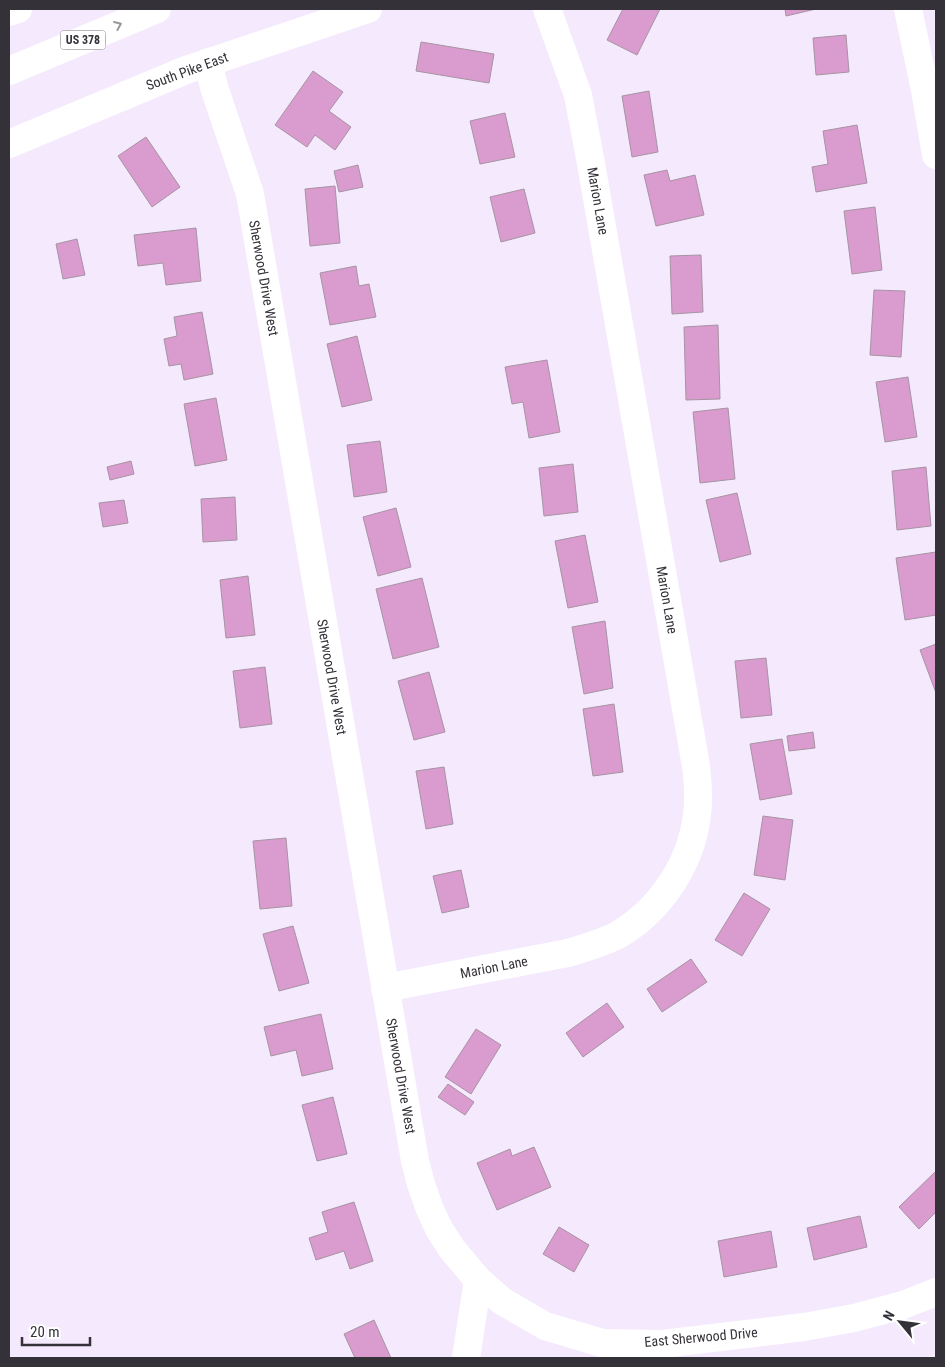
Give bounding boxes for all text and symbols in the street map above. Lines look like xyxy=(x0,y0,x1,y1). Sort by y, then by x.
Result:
one-way arrow xyxy=(113,21,122,31)
road number: US 378 xyxy=(61,30,106,50)
street label: South Pike East xyxy=(144,49,230,93)
street label: Marion Lane xyxy=(584,166,612,237)
street label: Sherwood Drive West xyxy=(246,219,282,337)
street label: Marion Lane xyxy=(653,565,681,636)
street label: Sherwood Drive West xyxy=(314,618,350,736)
street label: Marion Lane xyxy=(459,953,530,981)
street label: Sherwood Drive West xyxy=(383,1017,419,1135)
north arrow xyxy=(875,1297,925,1347)
text: N xyxy=(880,1308,898,1323)
scale bar xyxy=(22,1314,90,1346)
text: 20 m xyxy=(30,1323,60,1341)
street label: East Sherwood Drive xyxy=(644,1324,759,1350)

